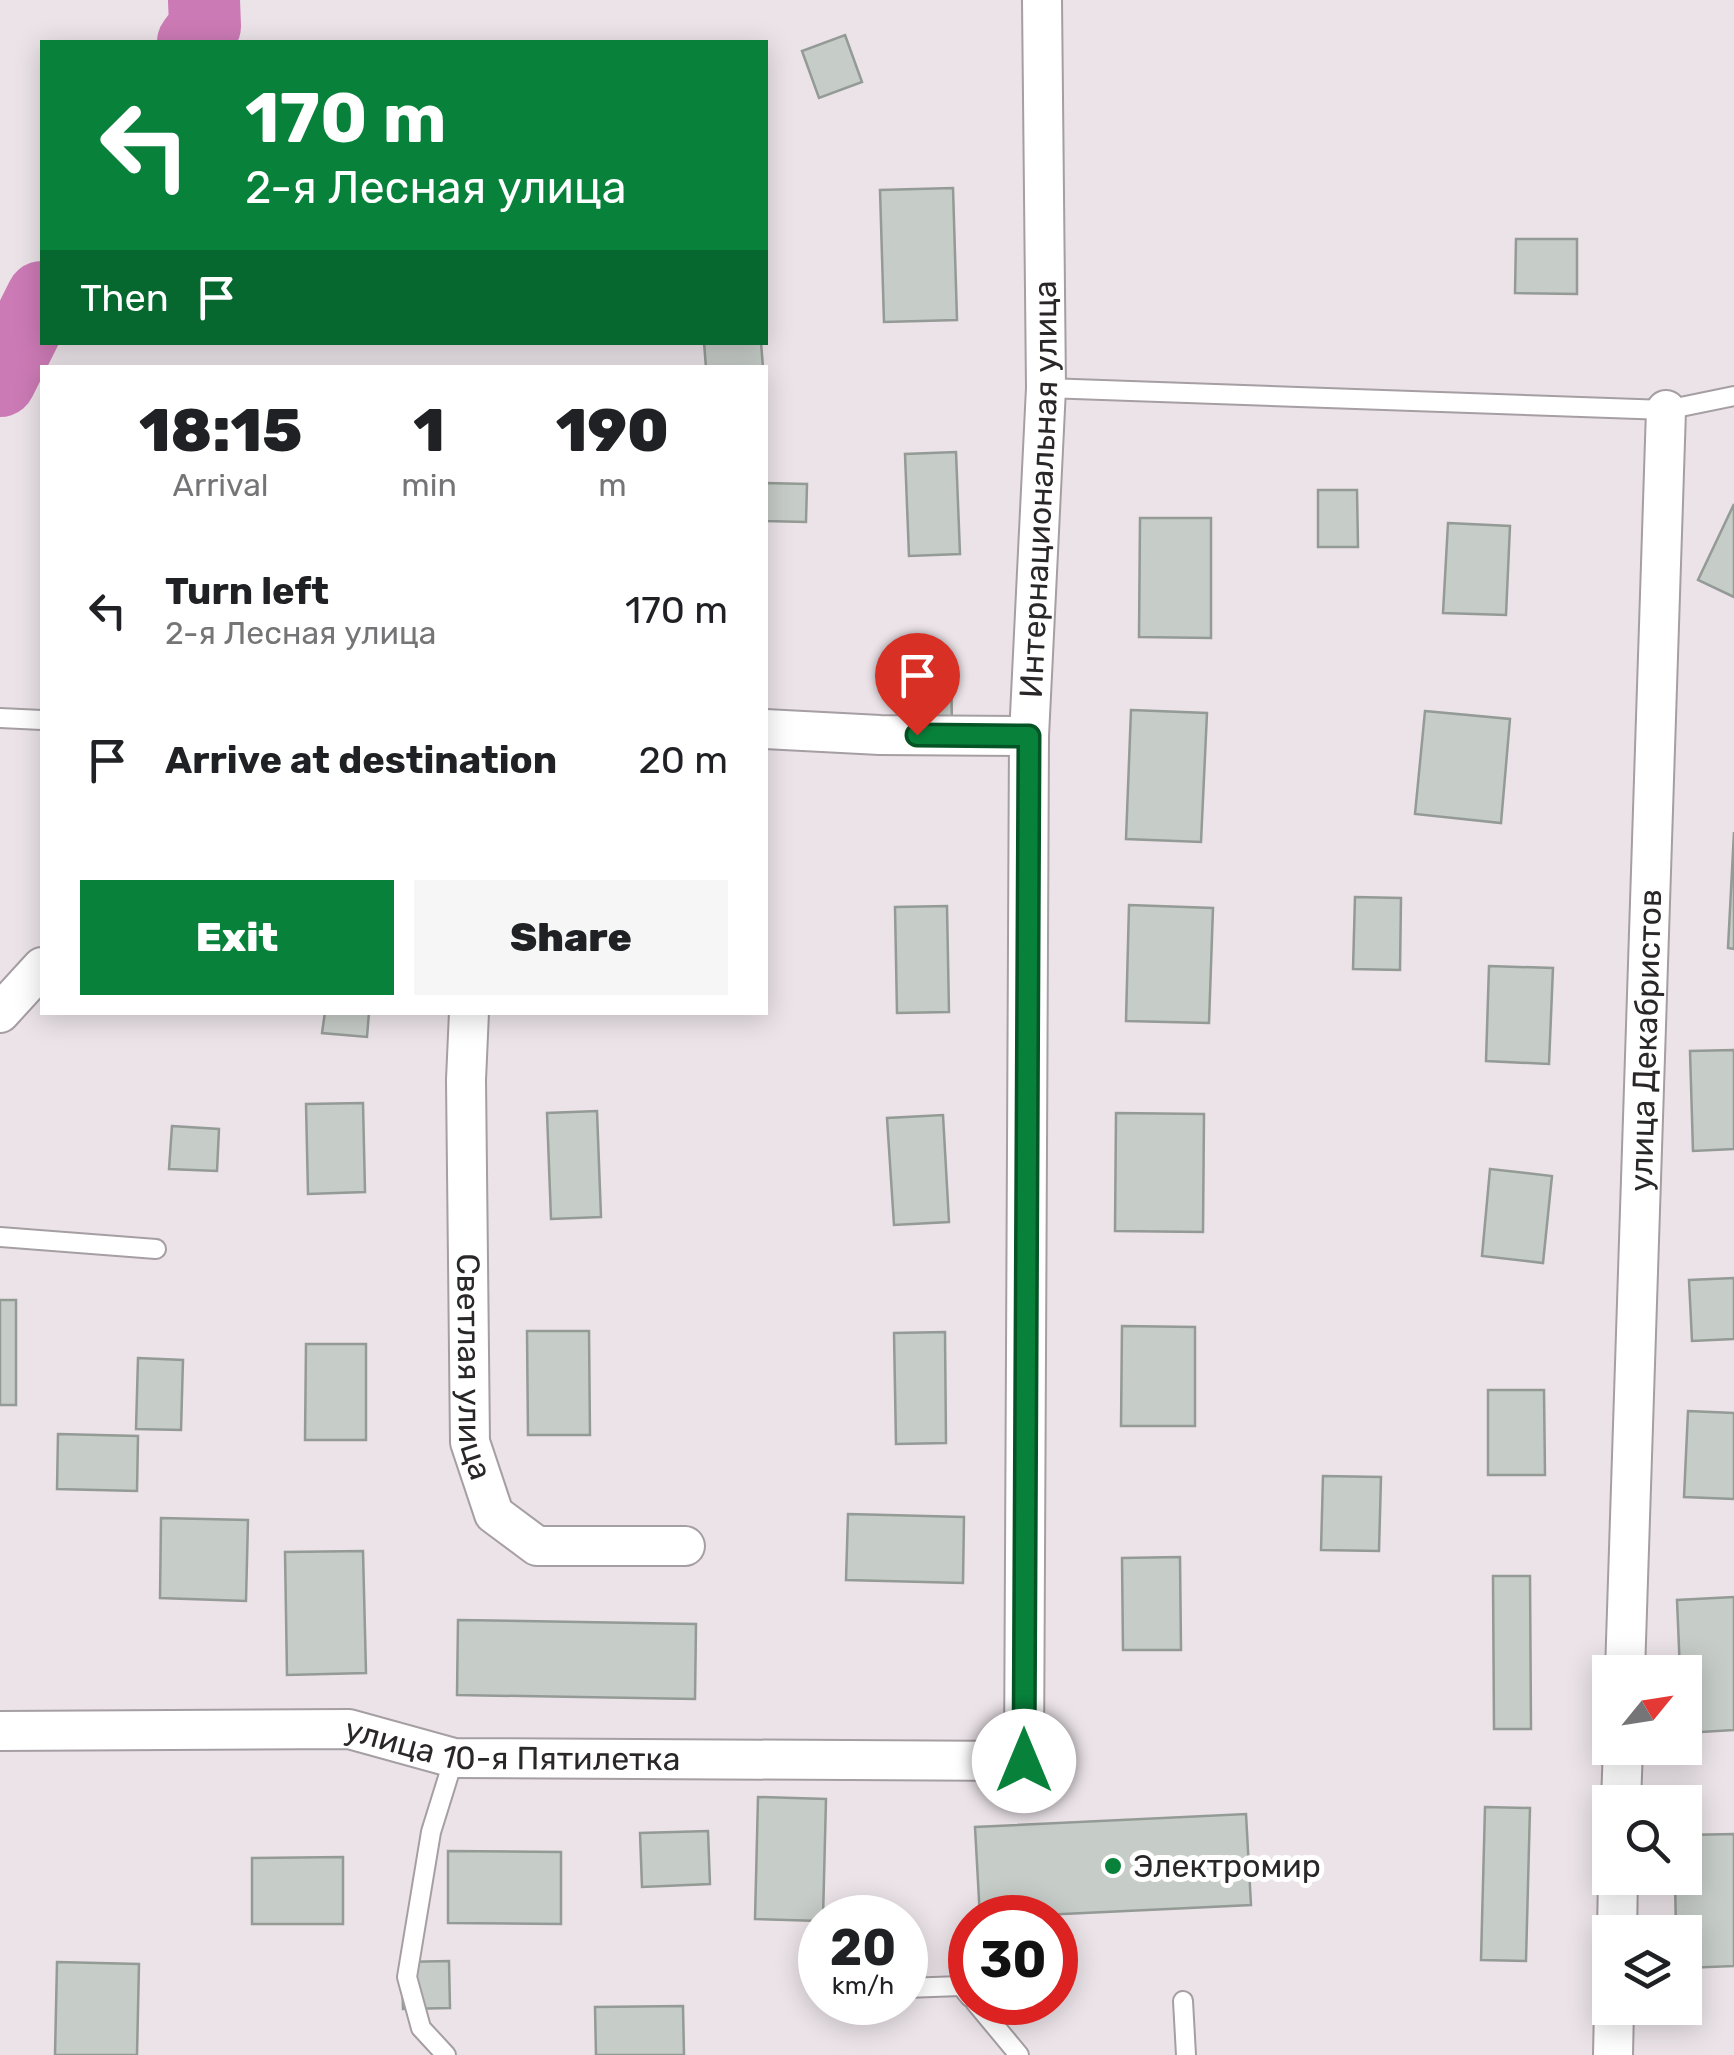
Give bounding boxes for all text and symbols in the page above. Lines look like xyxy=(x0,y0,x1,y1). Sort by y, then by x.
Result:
text: 170 m xyxy=(245,77,447,160)
icon: left xyxy=(80,80,210,210)
text: 2-я Лесная улица xyxy=(245,161,627,214)
icon: arrive xyxy=(189,270,244,325)
text: Then xyxy=(80,275,169,321)
street label: Интернациональная улица xyxy=(1012,280,1065,699)
text: 18:15 xyxy=(139,395,302,466)
text: 1 xyxy=(413,395,445,466)
text: 190 xyxy=(556,395,669,466)
text: Arrival xyxy=(173,466,269,504)
text: min xyxy=(401,466,457,504)
text: m xyxy=(598,466,627,504)
text: Turn left xyxy=(165,568,329,614)
icon: left xyxy=(80,583,135,638)
text: 170 m xyxy=(625,587,728,633)
text: 2-я Лесная улица xyxy=(165,614,436,652)
pin xyxy=(875,633,960,736)
icon: arrive xyxy=(890,648,945,703)
icon: arrive xyxy=(80,733,135,788)
text: Arrive at destination xyxy=(165,737,557,783)
text: 20 m xyxy=(638,737,728,783)
button: Exit xyxy=(80,880,394,995)
button: Share xyxy=(414,880,728,995)
street label: улица Декабристов xyxy=(1622,888,1669,1192)
street label: Светлая улица xyxy=(449,1253,500,1485)
north arrow xyxy=(1592,1655,1702,1765)
map controls xyxy=(1592,1655,1702,2025)
position arrow xyxy=(972,1709,1076,1813)
street label: улица 10-я Пятилетка xyxy=(341,1710,680,1778)
button: search xyxy=(1592,1785,1702,1895)
place label: Электромир xyxy=(1133,1847,1321,1885)
marker: Электромир xyxy=(1102,1855,1124,1877)
speed limit sign: 30 xyxy=(948,1895,1078,2025)
button: layers xyxy=(1592,1915,1702,2025)
text: 20 xyxy=(830,1918,896,1978)
text: km/h xyxy=(832,1971,894,2000)

